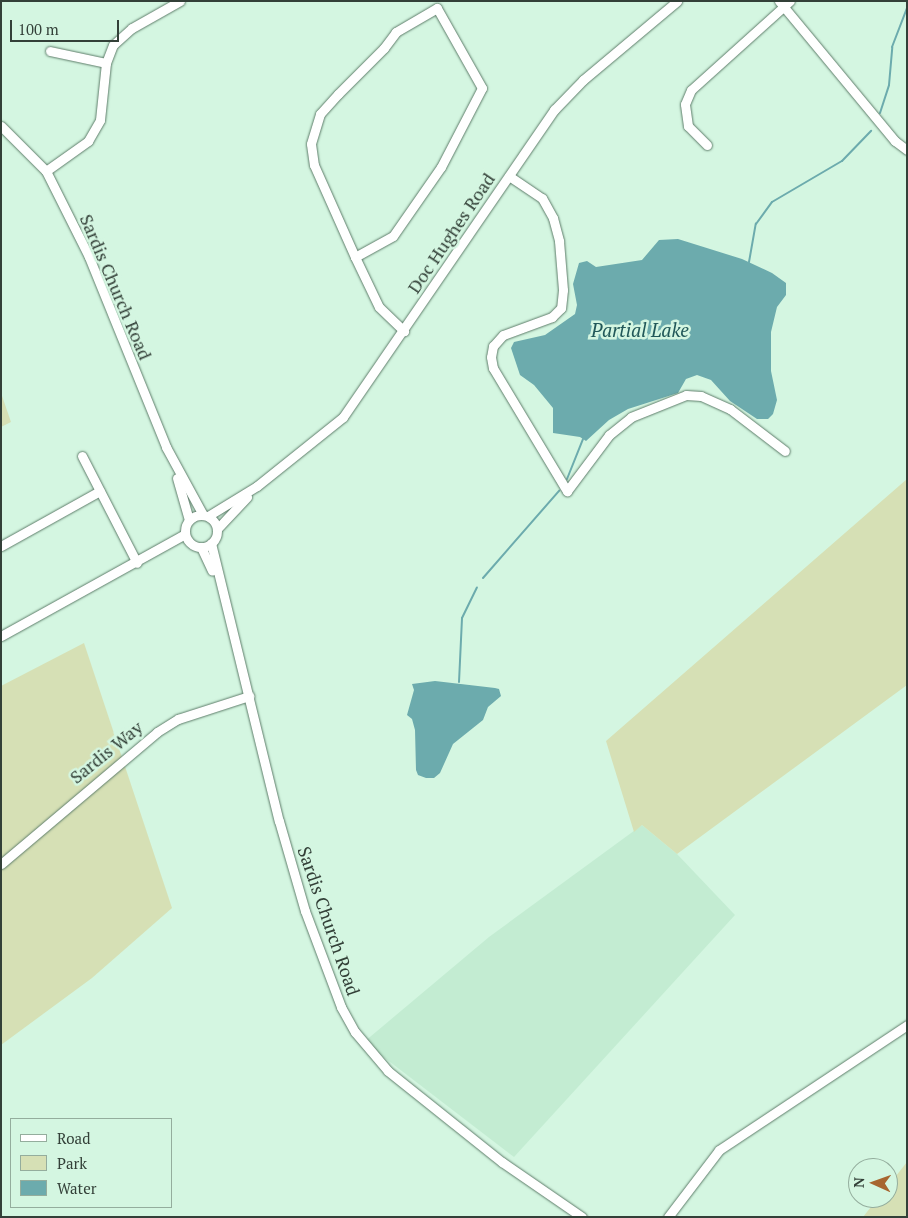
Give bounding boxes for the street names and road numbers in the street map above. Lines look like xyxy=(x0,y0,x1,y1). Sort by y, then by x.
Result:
street label: Doc Hughes Road xyxy=(403,169,499,297)
street label: Sardis Church Road xyxy=(76,211,156,363)
street label: Sardis Way xyxy=(65,716,147,788)
street label: Sardis Church Road xyxy=(293,844,365,998)

